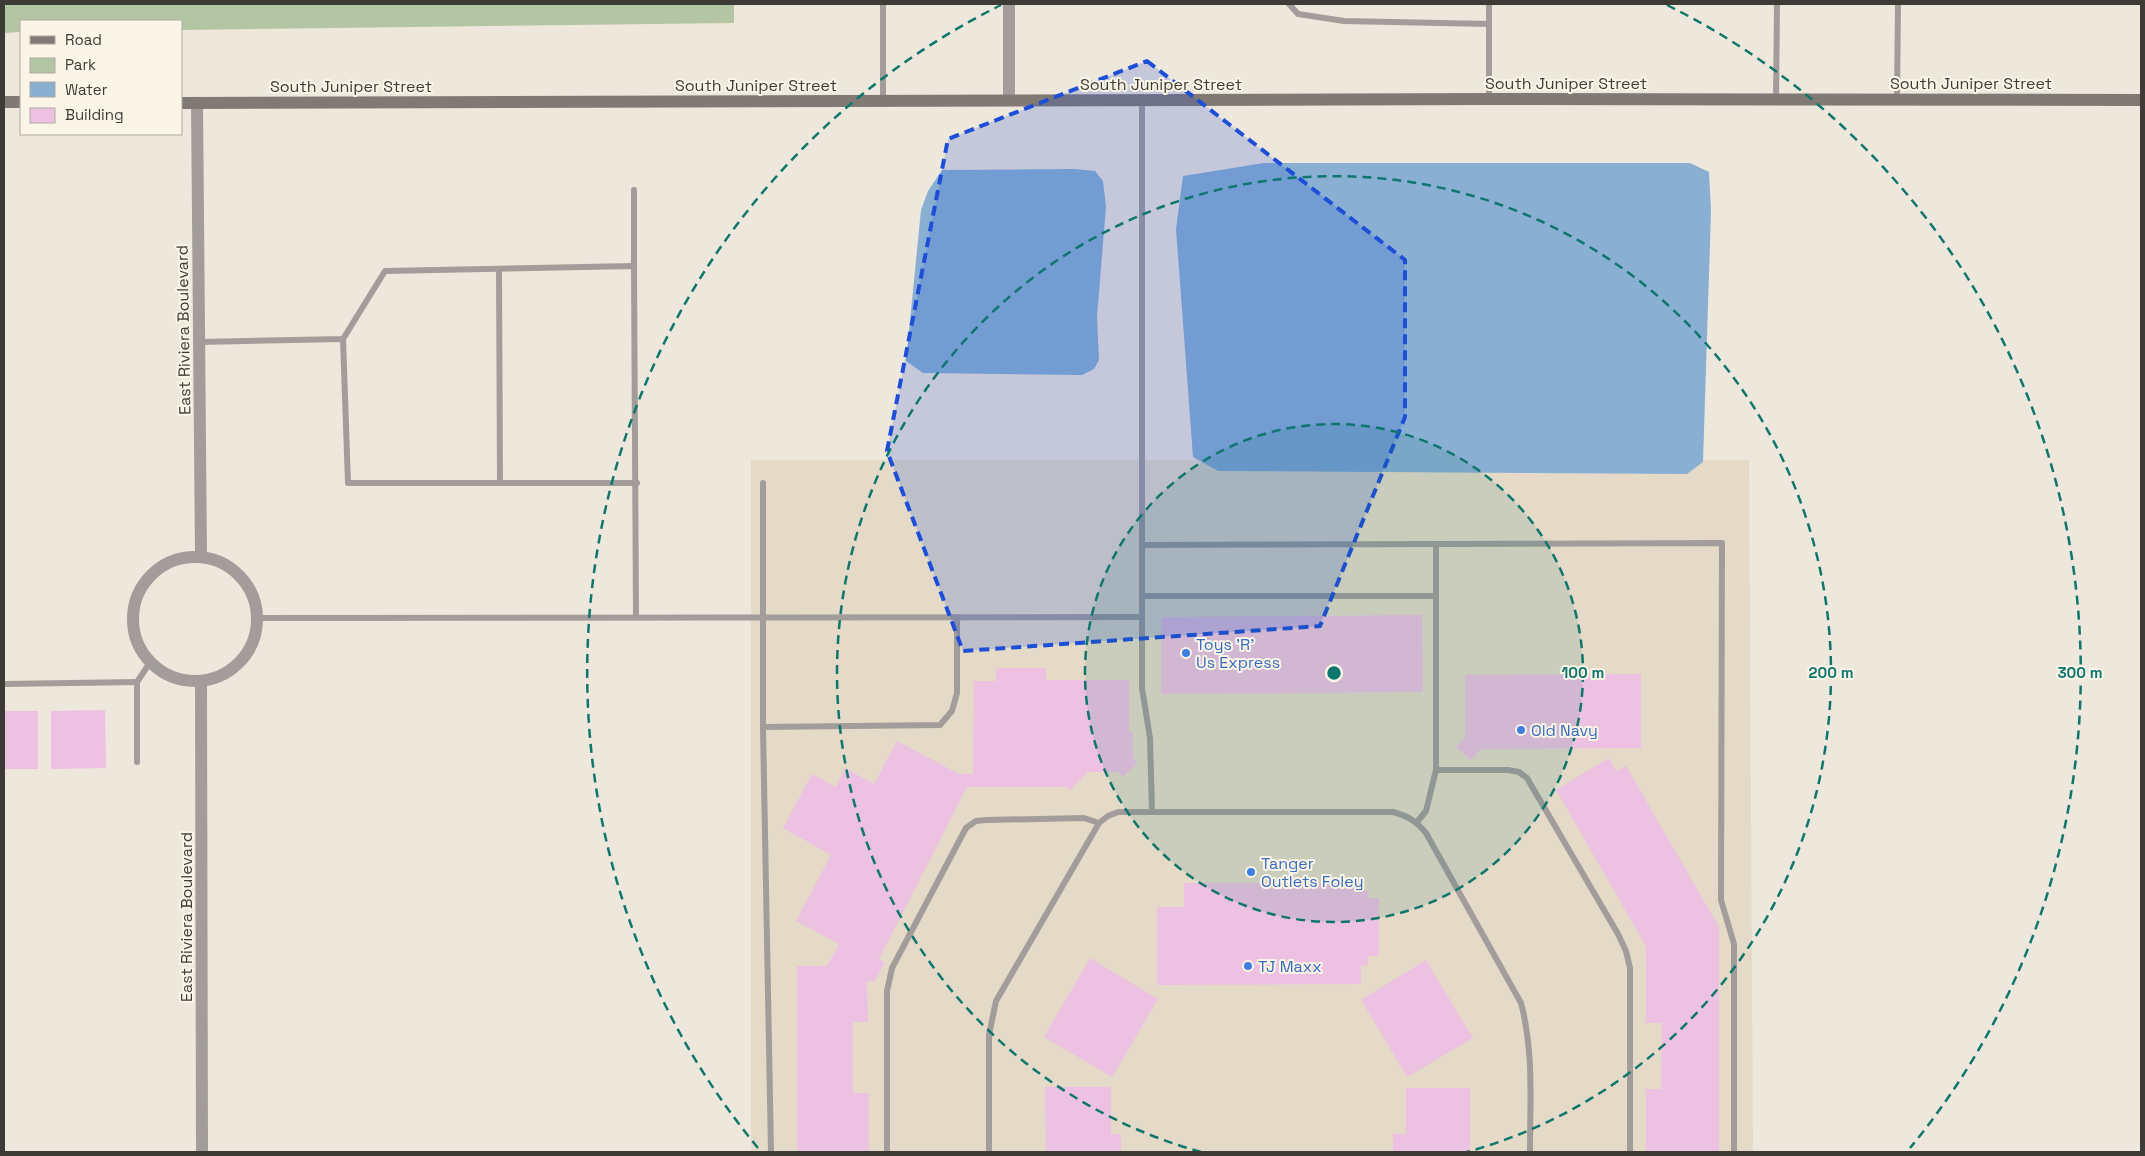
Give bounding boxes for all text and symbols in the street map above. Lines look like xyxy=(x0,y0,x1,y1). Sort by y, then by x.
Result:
legend xyxy=(20,20,182,135)
text: Road xyxy=(65,30,102,49)
text: Park xyxy=(65,55,96,74)
street label: South Juniper Street xyxy=(1485,73,1647,94)
street label: South Juniper Street xyxy=(1890,73,2052,94)
street label: South Juniper Street xyxy=(1080,74,1242,95)
street label: South Juniper Street xyxy=(675,75,837,96)
street label: South Juniper Street xyxy=(270,76,432,97)
text: Water xyxy=(65,80,108,99)
text: Building xyxy=(65,105,124,124)
street label: East Riviera Boulevard xyxy=(172,245,195,415)
place label: Toys 'R' Us Express xyxy=(1196,634,1280,673)
marker: Toys 'R' Us Express xyxy=(1180,647,1192,659)
text: 100 m xyxy=(1562,663,1604,682)
text: 200 m xyxy=(1809,663,1853,682)
text: 300 m xyxy=(2057,663,2103,682)
centre of rings xyxy=(1325,664,1343,682)
place label: Old Navy xyxy=(1531,720,1598,741)
marker: Old Navy xyxy=(1515,724,1527,736)
street label: East Riviera Boulevard xyxy=(176,832,197,1002)
place label: Tanger Outlets Foley xyxy=(1261,853,1363,892)
marker: Tanger Outlets Foley xyxy=(1245,866,1257,878)
place label: TJ Maxx xyxy=(1258,956,1322,977)
marker: TJ Maxx xyxy=(1242,960,1254,972)

